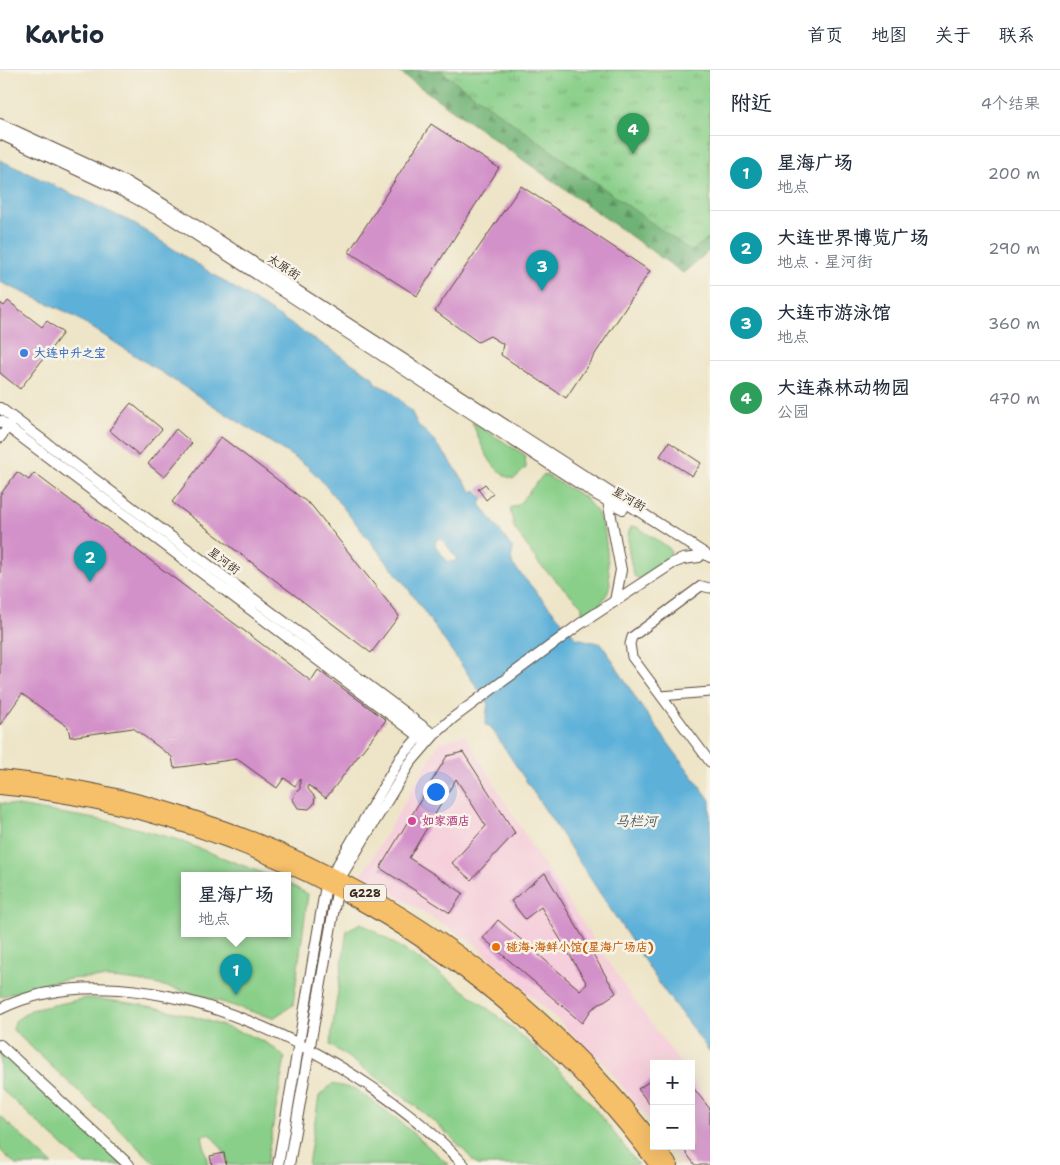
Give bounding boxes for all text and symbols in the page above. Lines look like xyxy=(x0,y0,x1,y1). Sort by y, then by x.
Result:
text: Kartio xyxy=(25,19,104,51)
text: 首页 xyxy=(807,23,843,47)
text: 地图 xyxy=(871,23,907,47)
text: 关于 xyxy=(935,23,971,47)
text: 联系 xyxy=(999,23,1035,47)
text: 附近 xyxy=(730,89,772,117)
text: 4个结果 xyxy=(981,93,1040,114)
pin: 4 xyxy=(617,113,649,154)
text: 星海广场 xyxy=(777,150,853,175)
text: 1 xyxy=(742,163,750,184)
text: 200 m xyxy=(988,163,1040,184)
text: 地点 xyxy=(777,176,809,197)
text: 大连世界博览广场 xyxy=(777,225,929,250)
text: 2 xyxy=(740,238,752,259)
text: 290 m xyxy=(988,238,1040,259)
street label: 太原街 xyxy=(265,250,303,284)
pin: 3 xyxy=(526,250,558,291)
text: 地点 · 星河街 xyxy=(777,251,872,272)
text: 大连市游泳馆 xyxy=(777,300,891,325)
text: 3 xyxy=(740,313,752,334)
text: 360 m xyxy=(988,313,1040,334)
text: 地点 xyxy=(777,326,809,347)
place label: 大连中升之宝 xyxy=(34,345,106,361)
marker: 大连中升之宝 xyxy=(18,347,30,359)
text: 大连森林动物园 xyxy=(777,375,910,400)
text: 4 xyxy=(740,388,752,409)
text: 470 m xyxy=(989,388,1040,409)
text: 公园 xyxy=(777,401,809,422)
street label: 星河街 xyxy=(609,483,649,515)
pin: 2 xyxy=(74,541,106,582)
street label: 星河街 xyxy=(205,544,243,578)
your location xyxy=(423,779,449,805)
water label: 马栏河 xyxy=(615,812,659,830)
place label: 如家酒店 xyxy=(422,813,470,829)
marker: 如家酒店 xyxy=(406,815,418,827)
popup xyxy=(181,872,291,937)
text: 星海广场 xyxy=(198,882,274,907)
road number: G228 xyxy=(344,884,386,901)
text: 地点 xyxy=(198,908,230,929)
place label: 碰海·海鲜小馆(星海广场店) xyxy=(506,939,654,955)
marker: 碰海·海鲜小馆(星海广场店) xyxy=(490,941,502,953)
pin: 1 xyxy=(220,954,252,995)
map controls xyxy=(650,1060,695,1150)
button: + xyxy=(650,1060,695,1105)
button: − xyxy=(650,1105,695,1150)

